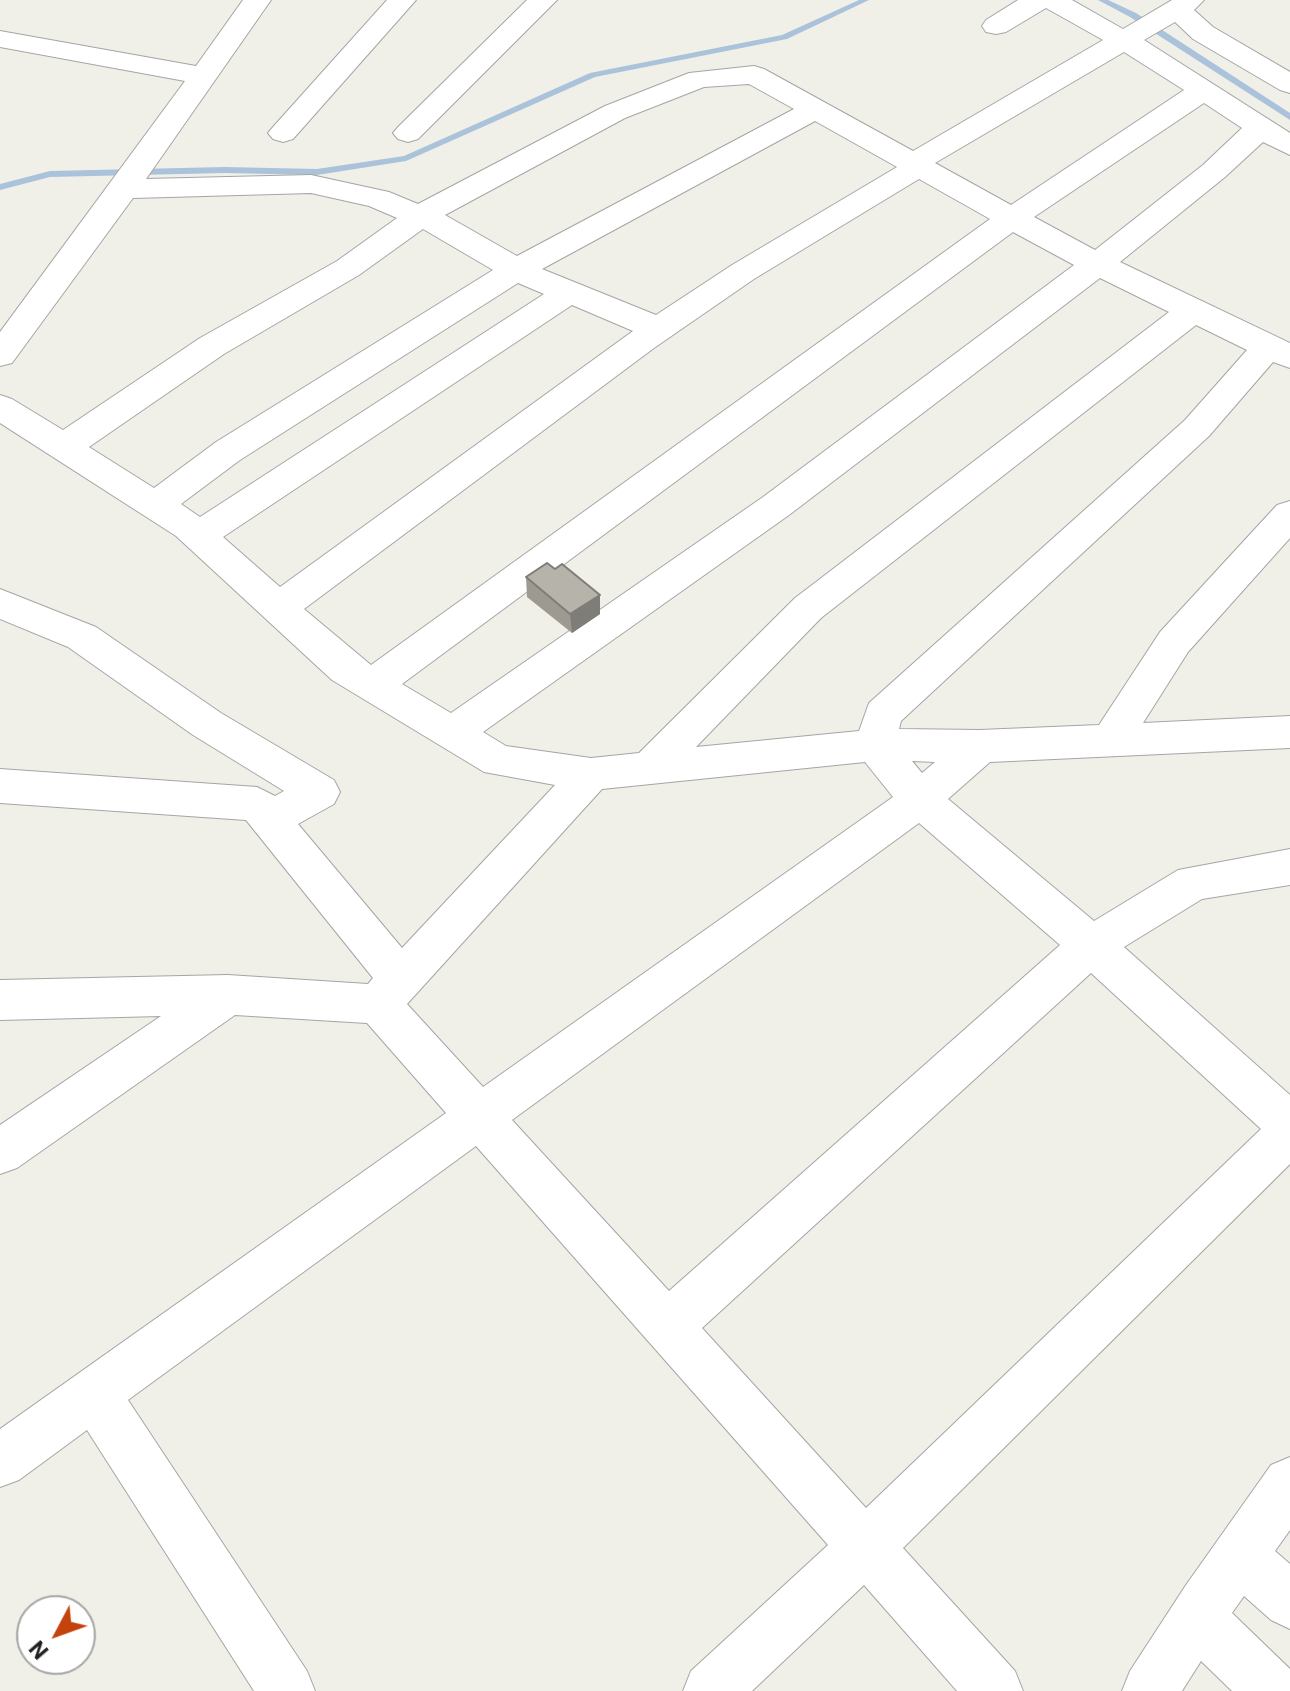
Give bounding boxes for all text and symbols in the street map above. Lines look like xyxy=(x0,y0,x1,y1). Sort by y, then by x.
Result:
north arrow xyxy=(16,1595,96,1675)
text: N xyxy=(24,1636,54,1664)

